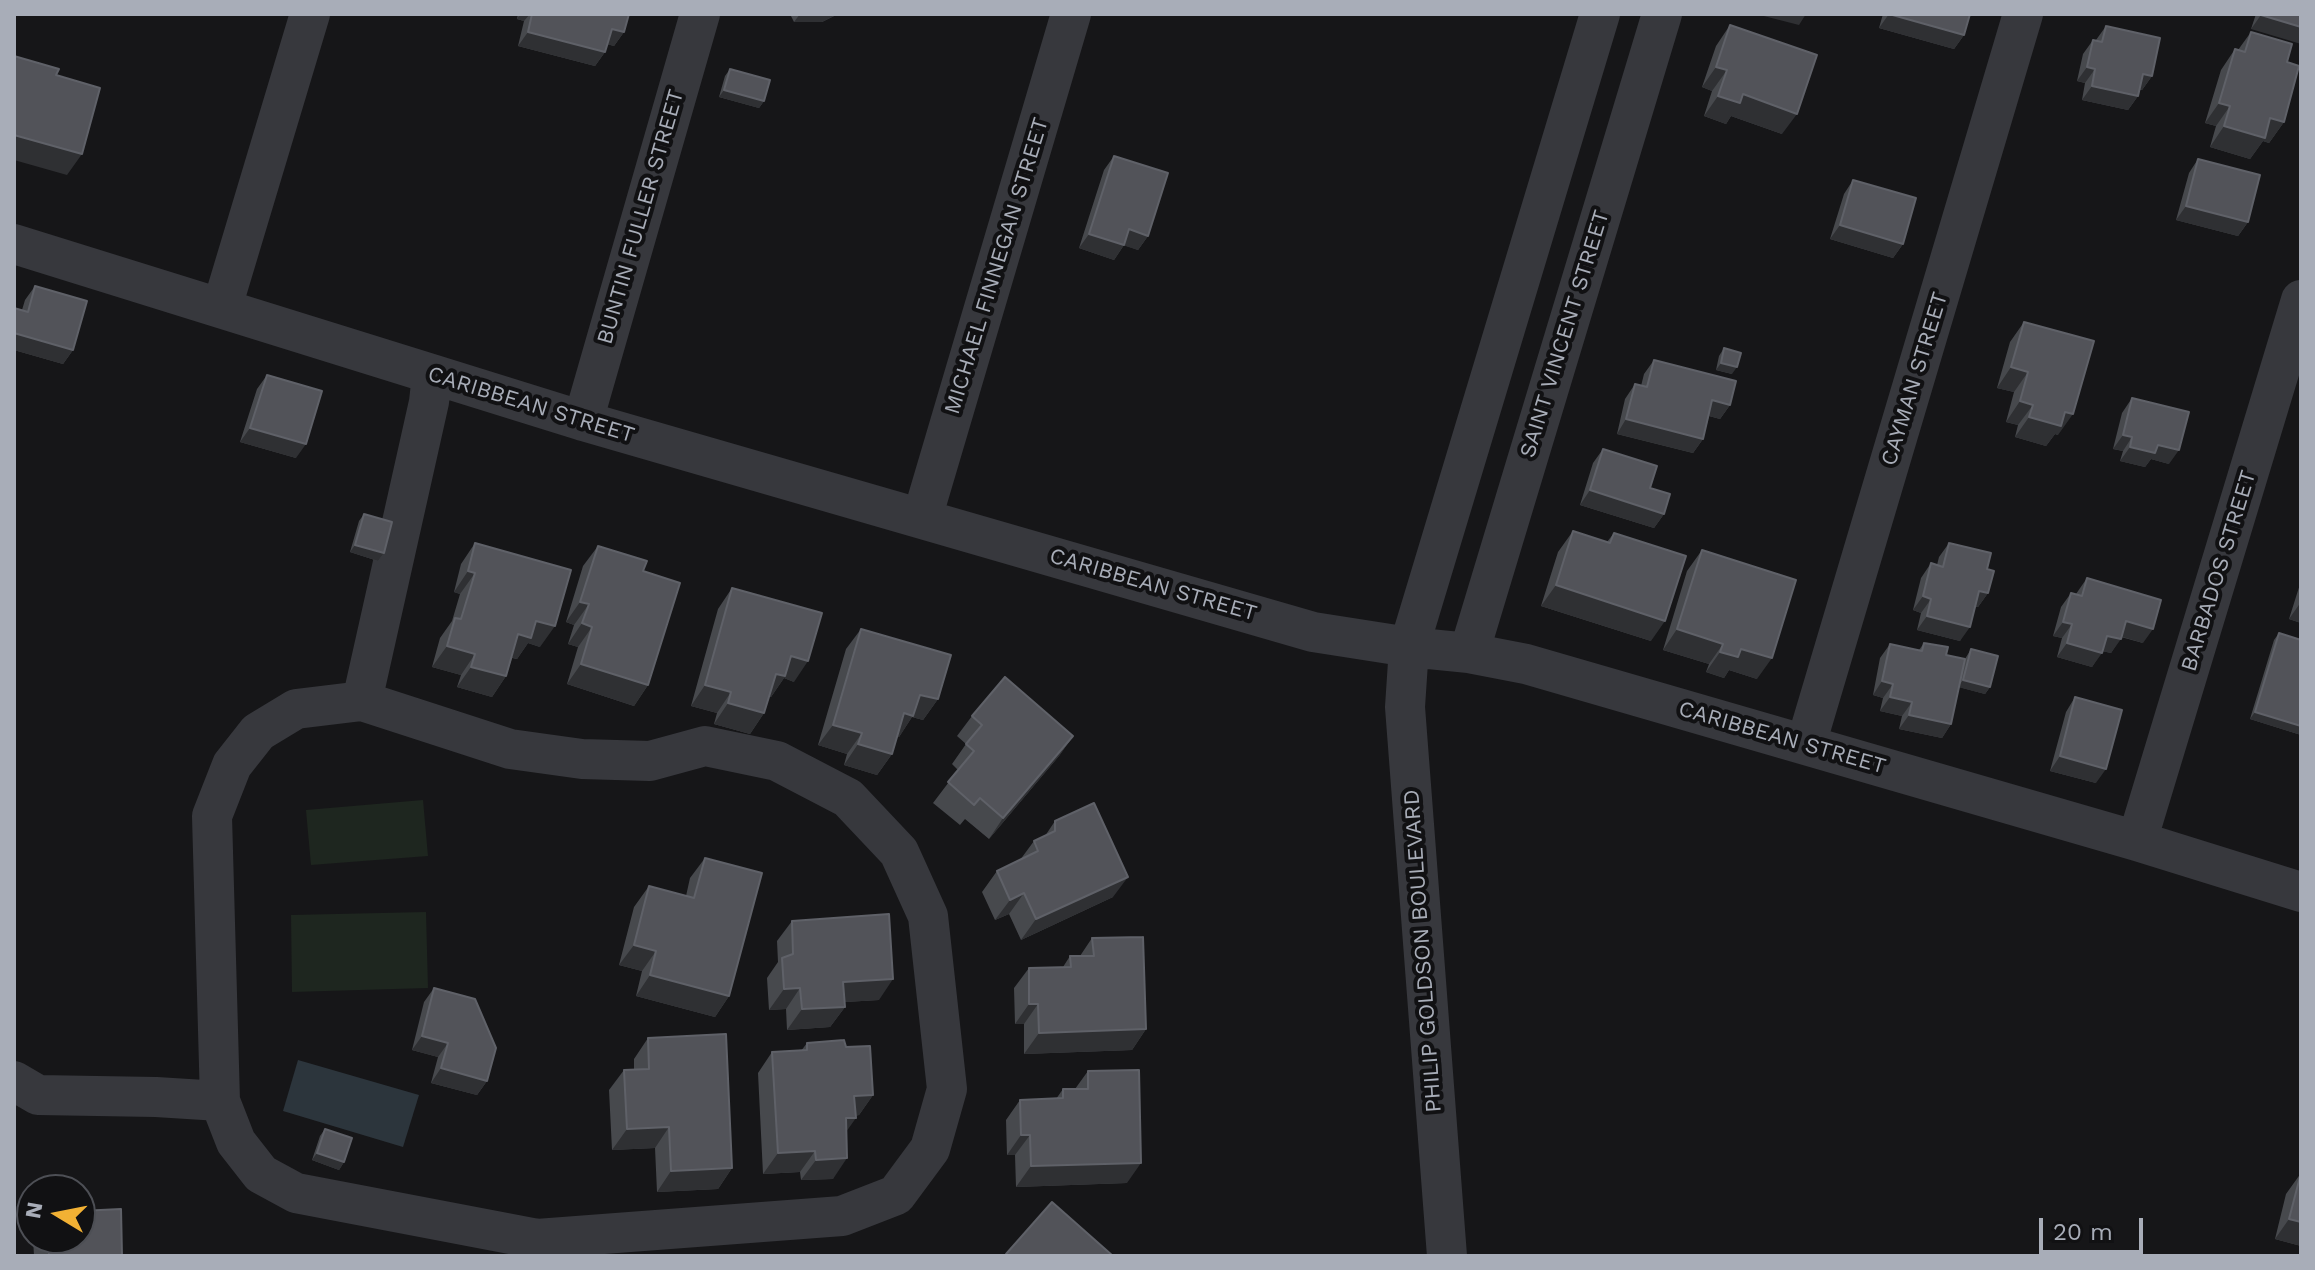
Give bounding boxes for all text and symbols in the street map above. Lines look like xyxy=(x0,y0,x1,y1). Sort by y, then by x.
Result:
street label: BUNTIN FULLER STREET xyxy=(592,87,690,347)
street label: MICHAEL FINNEGAN STREET xyxy=(939,115,1055,417)
street label: SAINT VINCENT STREET xyxy=(1515,207,1615,461)
street label: CAYMAN STREET xyxy=(1876,289,1954,469)
street label: CARIBBEAN STREET xyxy=(425,361,637,449)
street label: BARBADOS STREET xyxy=(2176,467,2262,675)
street label: CARIBBEAN STREET xyxy=(1046,543,1260,627)
street label: CARIBBEAN STREET xyxy=(1675,696,1889,780)
street label: PHILIP GOLDSON BOULEVARD xyxy=(1399,789,1447,1113)
north arrow xyxy=(16,1174,96,1254)
text: N xyxy=(20,1200,48,1220)
scale bar xyxy=(2043,1202,2147,1252)
text: 20 m xyxy=(2053,1218,2113,1246)

